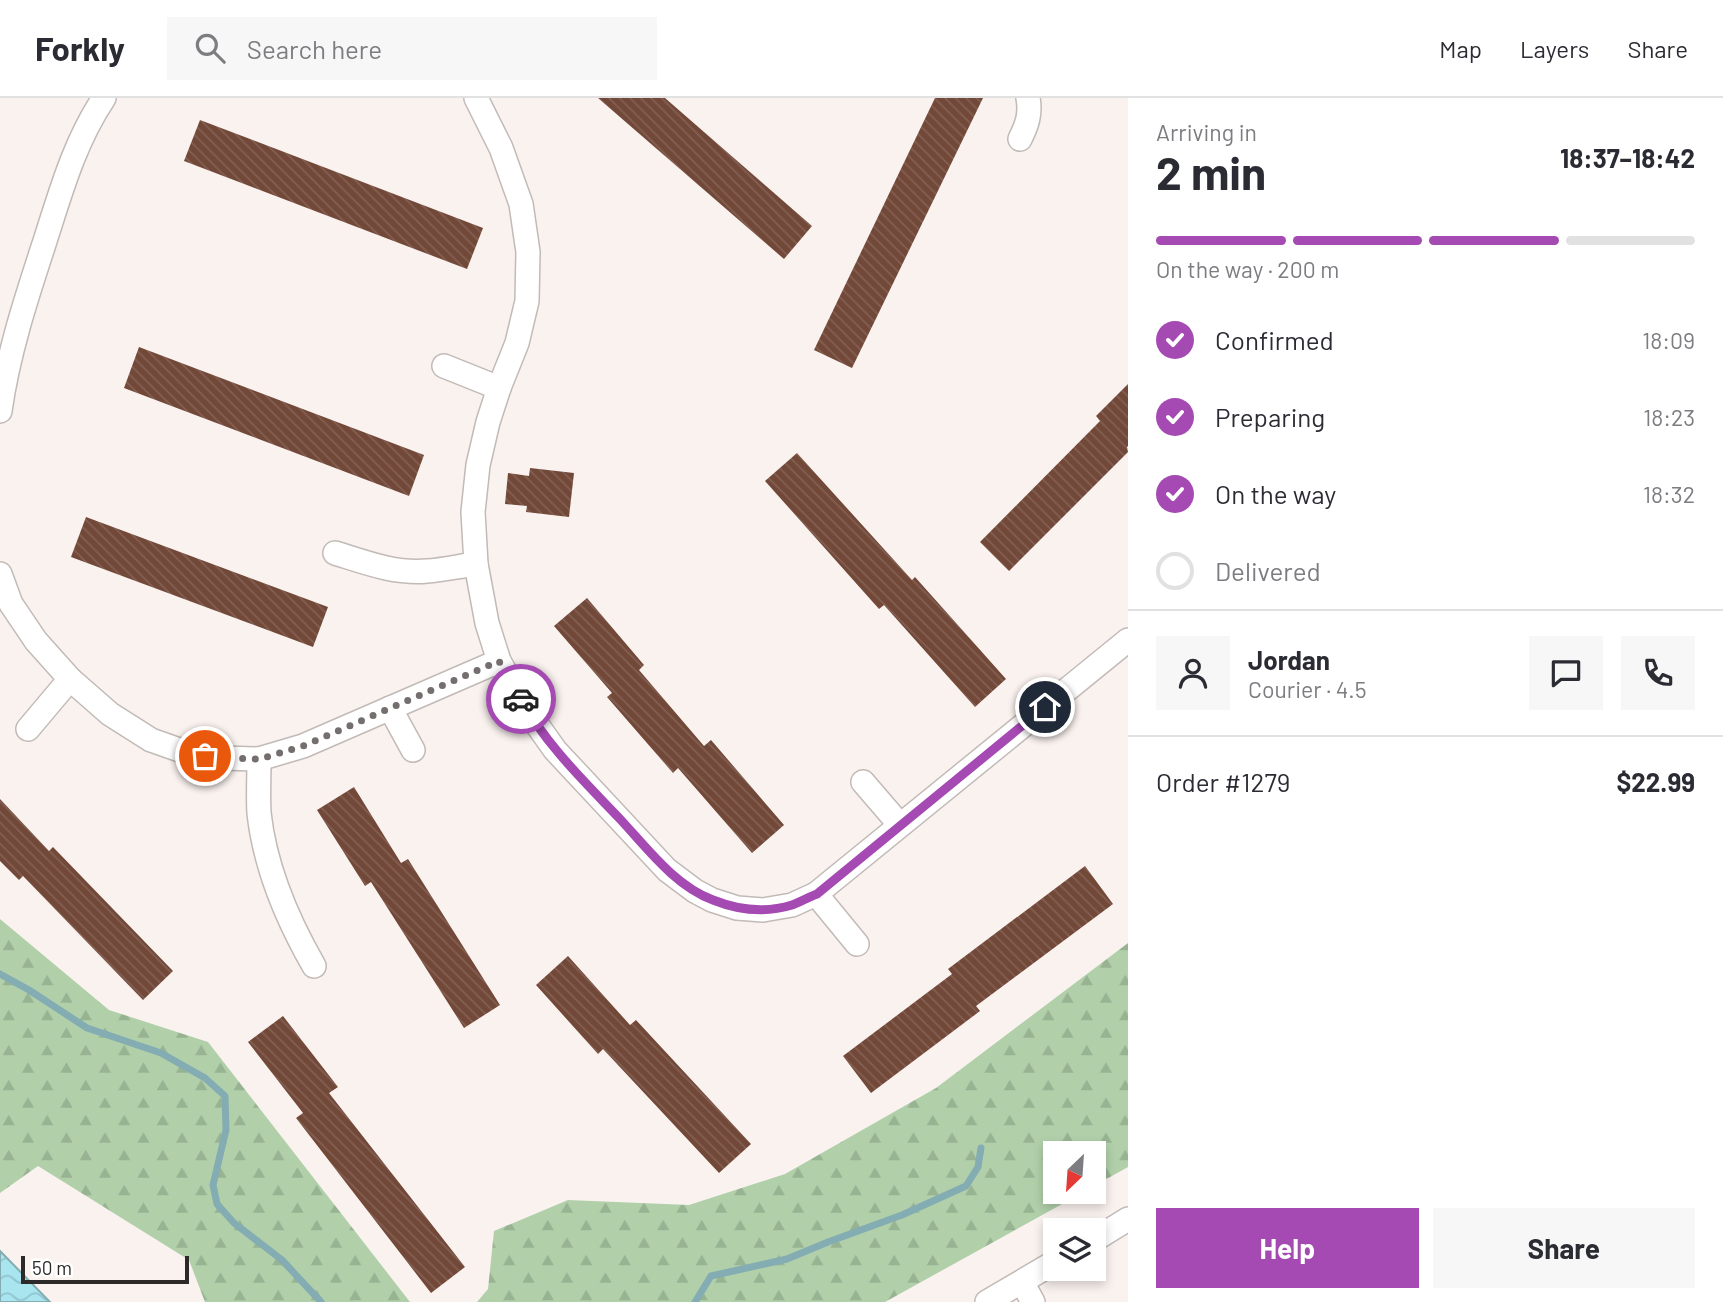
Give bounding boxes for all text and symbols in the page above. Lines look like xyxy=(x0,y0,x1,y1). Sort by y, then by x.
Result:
search box xyxy=(167,17,657,80)
text: Forkly xyxy=(35,28,125,68)
icon: search xyxy=(191,29,229,67)
text: Search here xyxy=(247,33,382,64)
text: Map xyxy=(1439,34,1482,63)
text: Layers xyxy=(1520,34,1589,63)
text: Share xyxy=(1627,34,1688,63)
text: Arriving in xyxy=(1156,118,1257,146)
text: 18:37–18:42 xyxy=(1560,142,1695,173)
text: 2 min xyxy=(1156,144,1266,199)
text: On the way · 200 m xyxy=(1156,255,1339,283)
icon: check xyxy=(1156,321,1194,359)
text: Confirmed xyxy=(1215,324,1334,355)
text: 18:09 xyxy=(1642,326,1695,354)
icon: check xyxy=(1156,398,1194,436)
text: Preparing xyxy=(1215,401,1325,432)
text: 18:23 xyxy=(1643,403,1695,431)
icon: check xyxy=(1156,475,1194,513)
text: On the way xyxy=(1215,478,1336,509)
text: 18:32 xyxy=(1643,480,1695,508)
text: Delivered xyxy=(1215,555,1321,586)
button: person xyxy=(1156,636,1230,710)
button: chat xyxy=(1529,636,1603,710)
button: phone xyxy=(1621,636,1695,710)
text: Jordan xyxy=(1248,644,1330,675)
courier xyxy=(486,664,556,734)
text: Courier · 4.5 xyxy=(1248,675,1367,703)
pin xyxy=(1015,677,1075,737)
icon: car xyxy=(502,680,540,718)
icon: home xyxy=(1026,688,1064,726)
pin xyxy=(175,726,235,786)
icon: bag xyxy=(186,737,224,775)
text: Order #1279 xyxy=(1156,766,1290,797)
text: $22.99 xyxy=(1616,766,1695,797)
north arrow xyxy=(1043,1141,1106,1204)
map controls xyxy=(1043,1141,1106,1281)
button: Help xyxy=(1156,1208,1419,1288)
button: Share xyxy=(1433,1208,1695,1288)
button: layers xyxy=(1043,1218,1106,1281)
scale bar xyxy=(21,1253,189,1285)
text: 50 m xyxy=(32,1256,72,1279)

